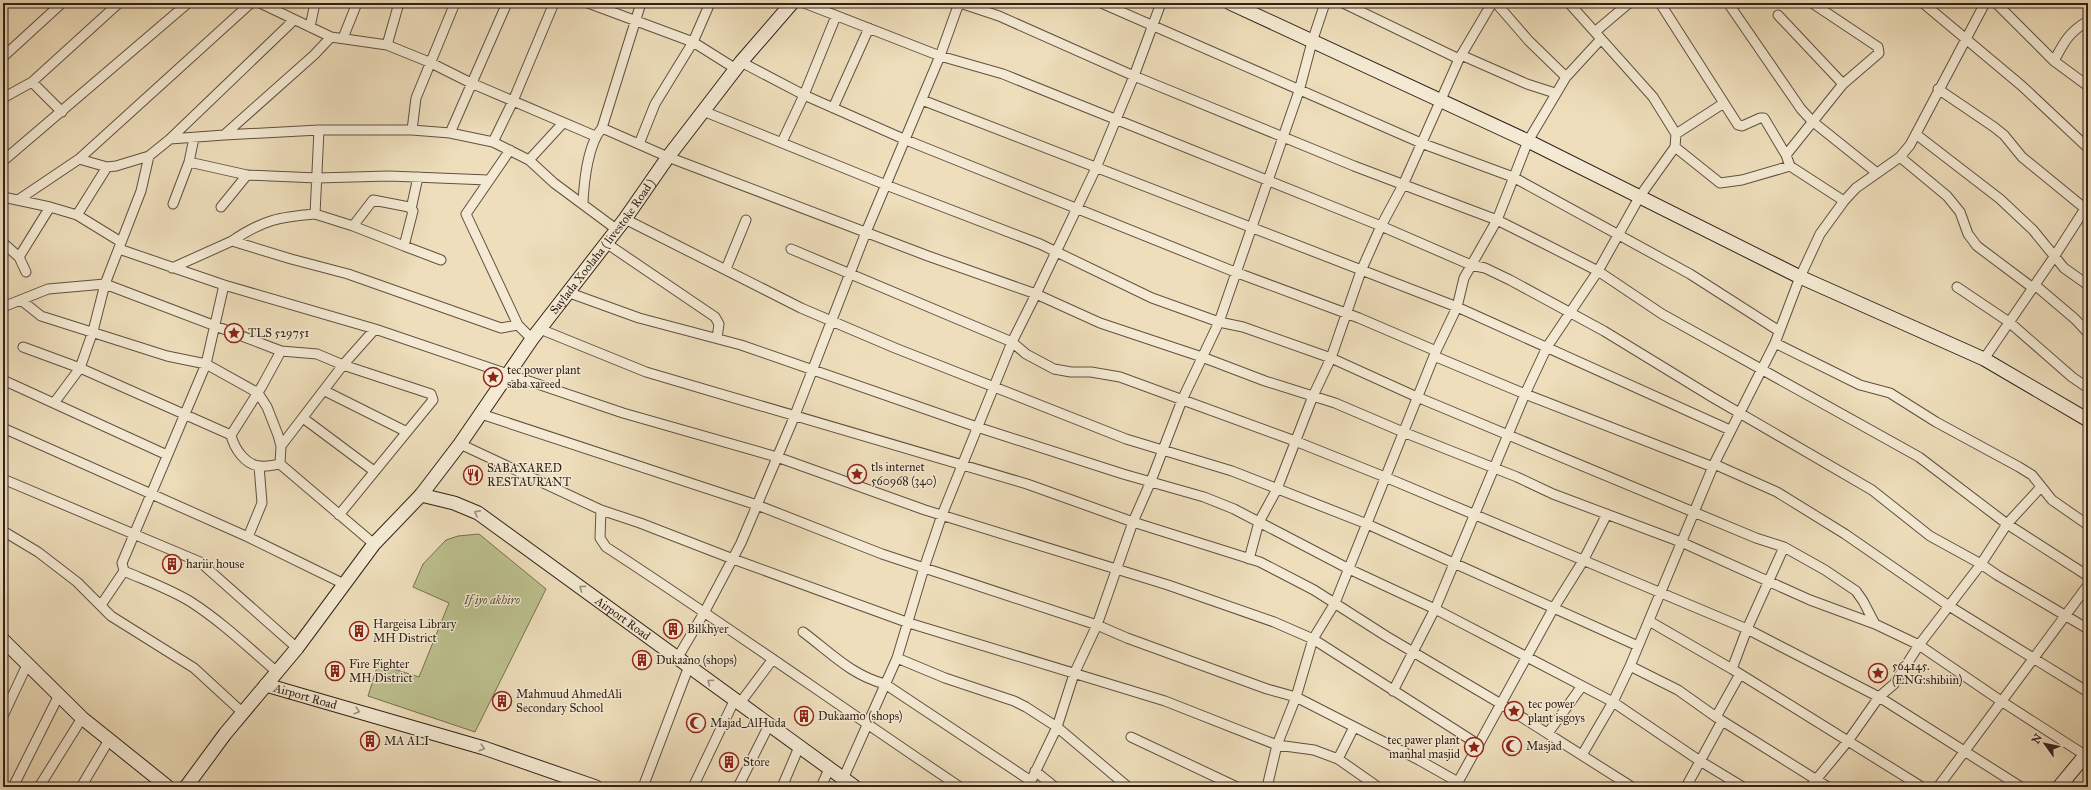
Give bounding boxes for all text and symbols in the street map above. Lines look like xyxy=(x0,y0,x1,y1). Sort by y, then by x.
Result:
street label: Saylada Xoolaha ( livestoke Road ) xyxy=(547,176,658,317)
place icon: TLS 529751 xyxy=(223,322,245,344)
place label: TLS 529751 xyxy=(248,326,310,340)
place label: tec power plant saba xareed xyxy=(507,363,582,391)
place icon: tec power plant saba xareed xyxy=(482,366,504,388)
place label: tls internet 560968 (340) xyxy=(871,460,936,488)
place label: SABAXARED RESTAURANT xyxy=(487,461,571,489)
place icon: tls internet 560968 (340) xyxy=(846,463,868,485)
restaurant icon: SABAXARED RESTAURANT xyxy=(462,464,484,486)
one-way arrow xyxy=(474,510,481,518)
building icon: hariir house xyxy=(161,553,183,575)
place label: hariir house xyxy=(186,557,244,571)
one-way arrow xyxy=(580,586,587,593)
park label: If iyo akhiro xyxy=(463,593,521,607)
street label: Airport Road xyxy=(592,593,653,643)
place label: Hargeisa Library MH District xyxy=(373,617,457,645)
building icon: Bilkhyer xyxy=(662,618,684,640)
building icon: Hargeisa Library MH District xyxy=(348,620,370,642)
place label: Bilkhyer xyxy=(687,622,729,636)
building icon: Dukaano (shops) xyxy=(631,649,653,671)
place label: Dukaano (shops) xyxy=(656,653,737,667)
place label: Fire Fighter MH District xyxy=(349,657,414,685)
place label: 564145. (ENG:shibiin) xyxy=(1892,659,1962,687)
building icon: Fire Fighter MH District xyxy=(324,660,346,682)
place icon: 564145. (ENG:shibiin) xyxy=(1867,662,1889,684)
one-way arrow xyxy=(707,679,714,687)
street label: Airport Road xyxy=(271,680,339,712)
place label: Mahmuud AhmedAli Secondary School xyxy=(516,687,623,715)
building icon: Mahmuud AhmedAli Secondary School xyxy=(491,690,513,712)
place label: tec power plant isgoys xyxy=(1527,697,1585,726)
place icon: tec power plant isgoys xyxy=(1503,700,1525,722)
building icon: Dukaamo (shops) xyxy=(793,705,815,727)
one-way arrow xyxy=(354,706,361,715)
place label: Dukaamo (shops) xyxy=(818,709,903,723)
mosque icon: Majad_AlHuda xyxy=(685,712,707,734)
place label: Majad_AlHuda xyxy=(710,716,787,730)
north arrow xyxy=(2025,724,2065,764)
building icon: MA ALI xyxy=(359,730,381,752)
text: N xyxy=(2029,731,2045,746)
place label: tec pawer plant manhal masjid xyxy=(1387,733,1461,761)
place label: MA ALI xyxy=(384,734,429,748)
mosque icon: Masjad xyxy=(1501,735,1523,757)
place icon: tec pawer plant manhal masjid xyxy=(1463,736,1485,758)
place label: Masjad xyxy=(1526,739,1562,753)
one-way arrow xyxy=(479,743,486,752)
building icon: Store xyxy=(718,751,740,773)
place label: Store xyxy=(743,755,770,769)

